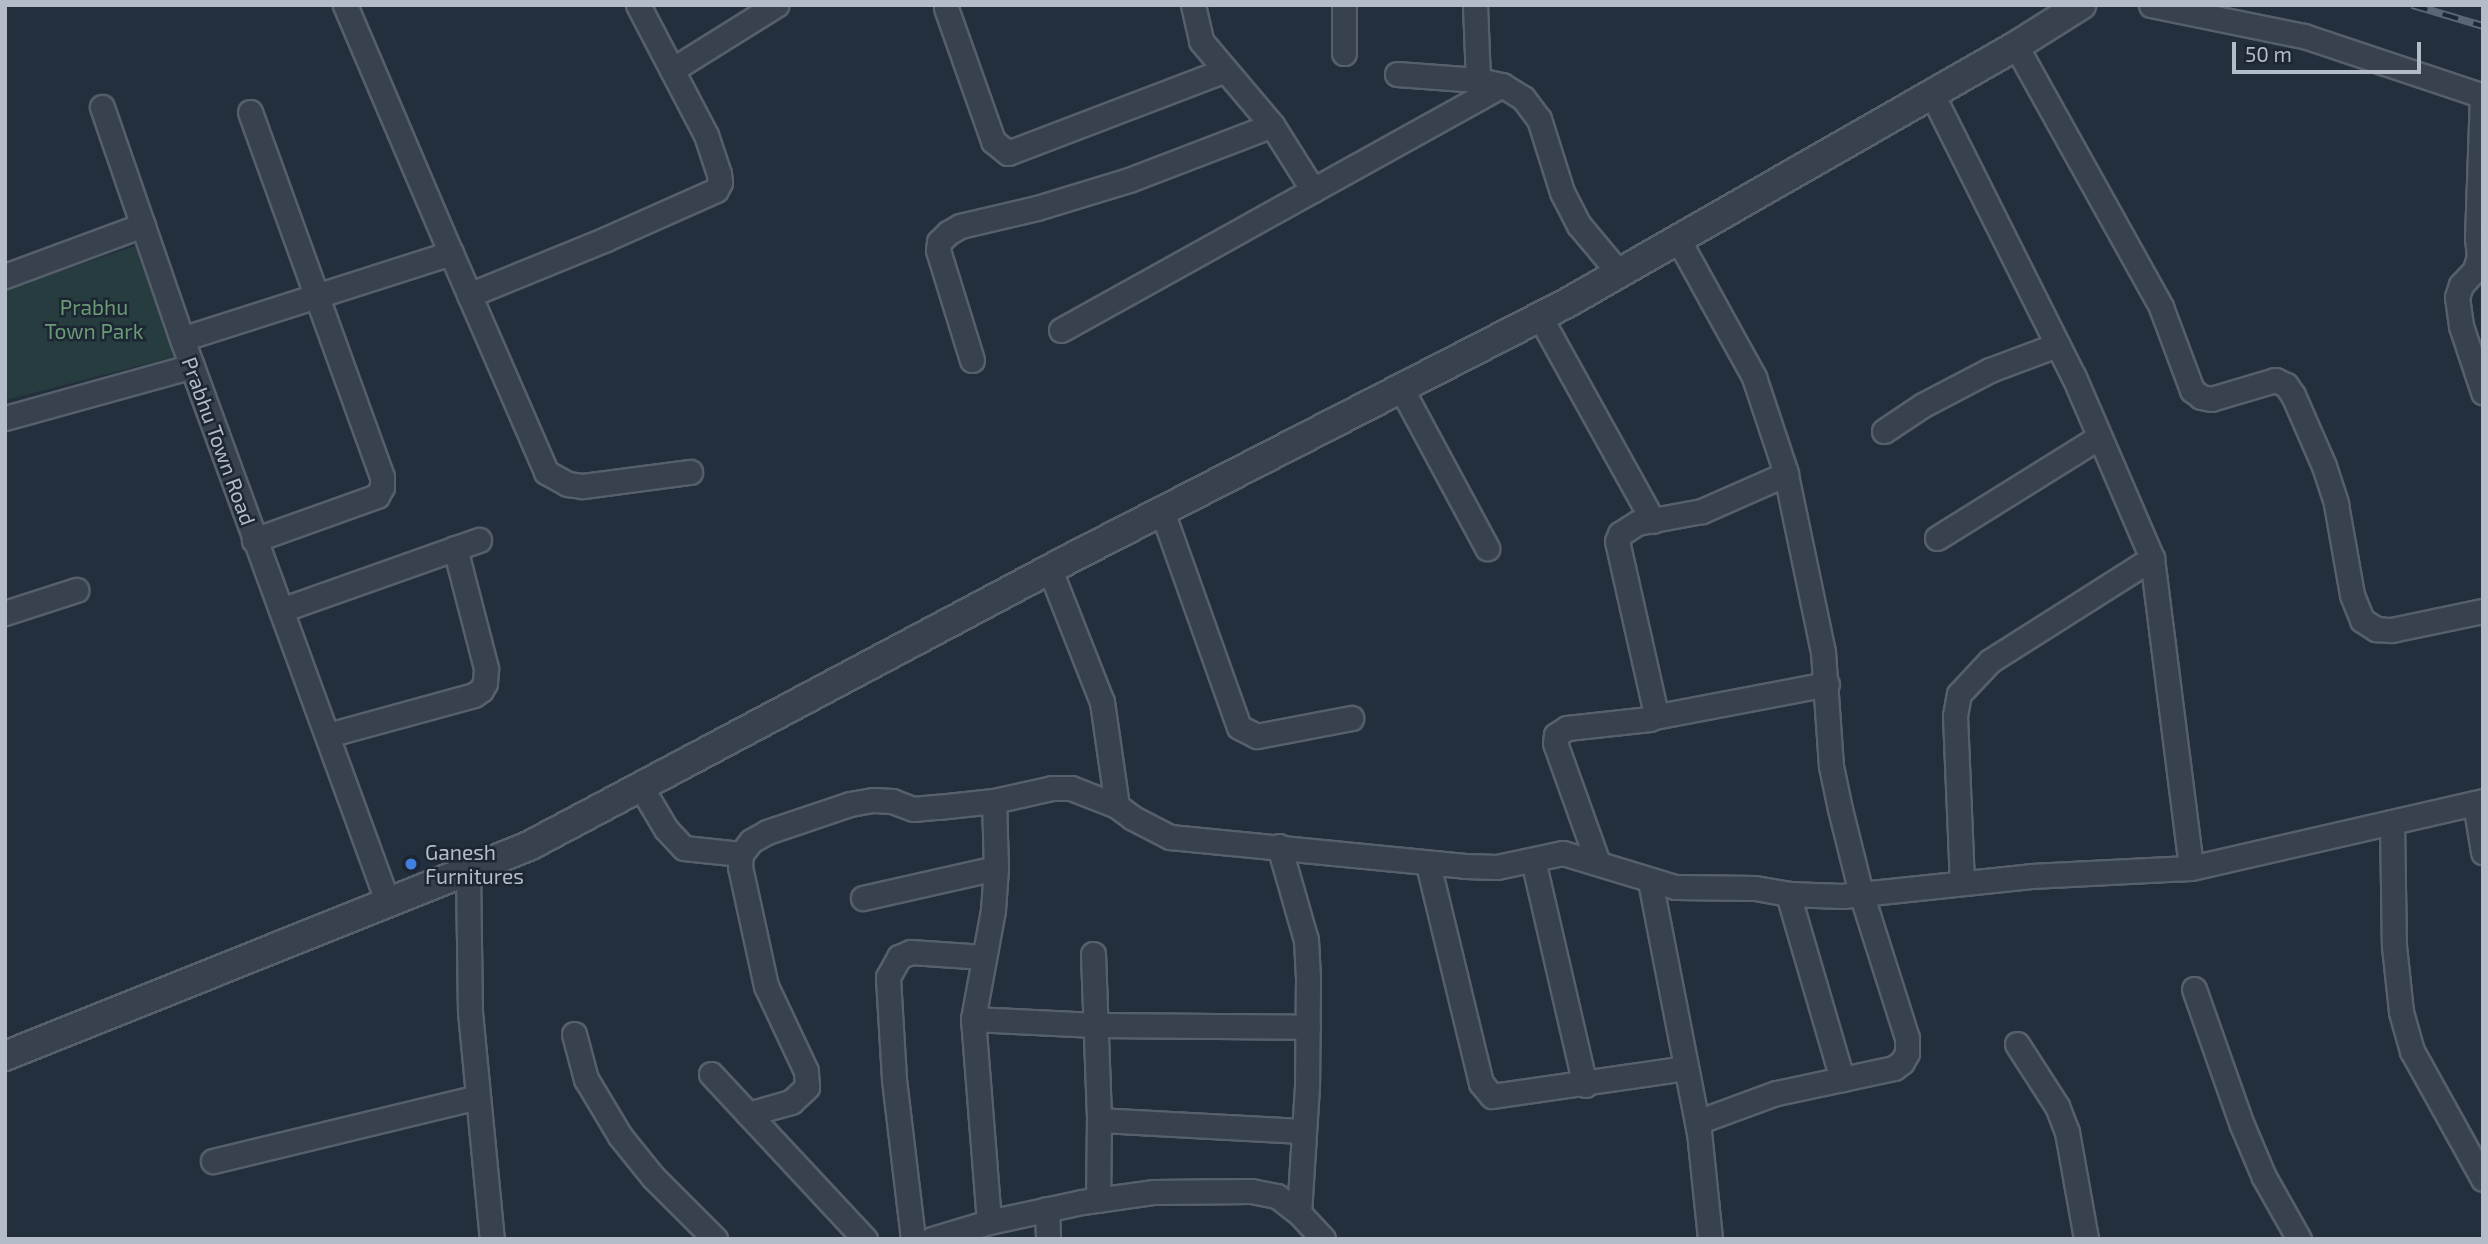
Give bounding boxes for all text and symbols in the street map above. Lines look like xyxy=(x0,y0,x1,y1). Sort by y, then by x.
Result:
scale bar xyxy=(2236,28,2425,72)
text: 50 m xyxy=(2245,41,2292,66)
park label: Prabhu Town Park xyxy=(45,294,143,344)
street label: Prabhu Town Road xyxy=(177,353,261,529)
place label: Ganesh Furnitures xyxy=(425,839,524,889)
marker: Ganesh Furnitures xyxy=(403,856,419,872)

